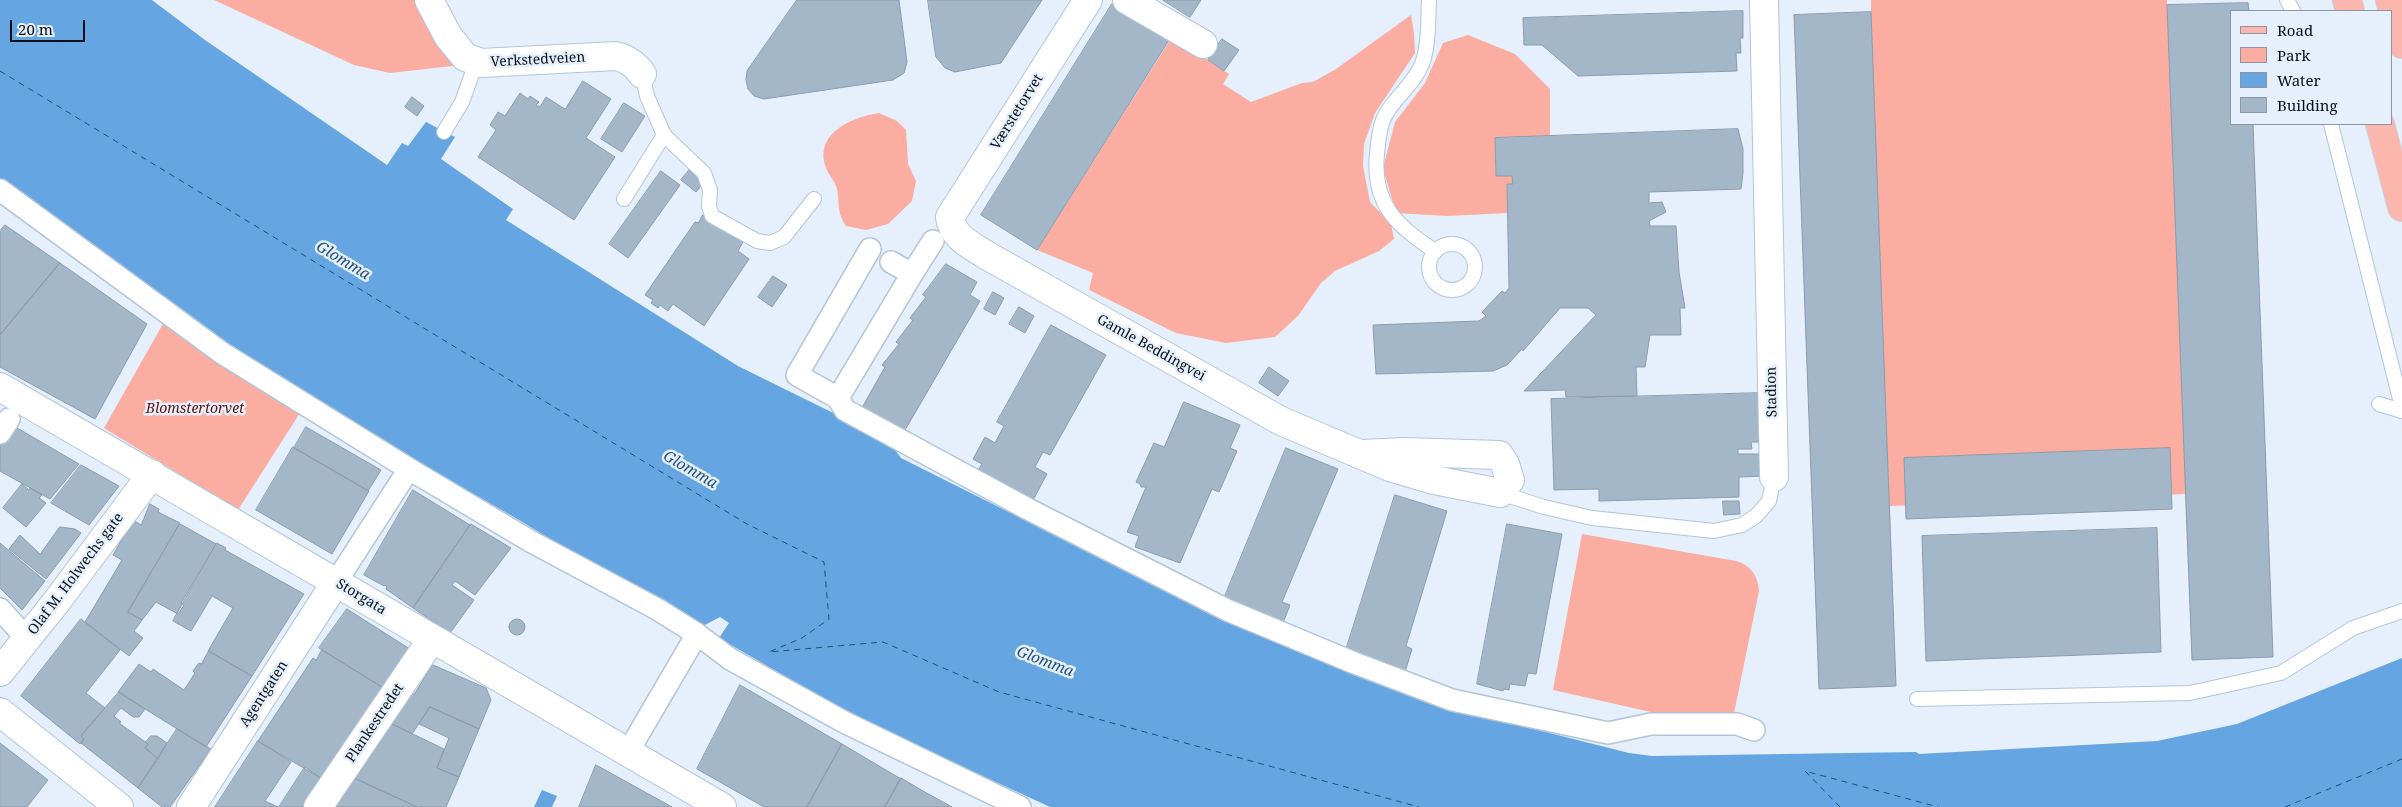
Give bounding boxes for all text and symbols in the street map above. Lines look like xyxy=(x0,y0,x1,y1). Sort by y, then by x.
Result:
scale bar xyxy=(12,10,88,42)
legend xyxy=(2230,10,2392,125)
text: 20 m xyxy=(18,19,53,39)
text: Road xyxy=(2277,20,2313,40)
text: Park xyxy=(2277,45,2310,65)
street label: Verkstedveien xyxy=(490,49,586,71)
text: Water xyxy=(2277,70,2320,90)
street label: Værstetorvet xyxy=(987,71,1047,153)
text: Building xyxy=(2277,95,2338,115)
water label: Glomma xyxy=(313,238,373,284)
street label: Gamle Beddingvei xyxy=(1094,311,1208,385)
street label: Stadion xyxy=(1763,367,1781,417)
park label: Blomstertorvet xyxy=(146,401,244,417)
water label: Glomma xyxy=(660,447,720,493)
street label: Olaf M. Holwechs gate xyxy=(25,510,127,638)
street label: Storgata xyxy=(333,576,389,618)
water label: Glomma xyxy=(1014,643,1076,681)
street label: Agentgaten xyxy=(236,658,292,730)
street label: Plankestredet xyxy=(342,680,408,766)

